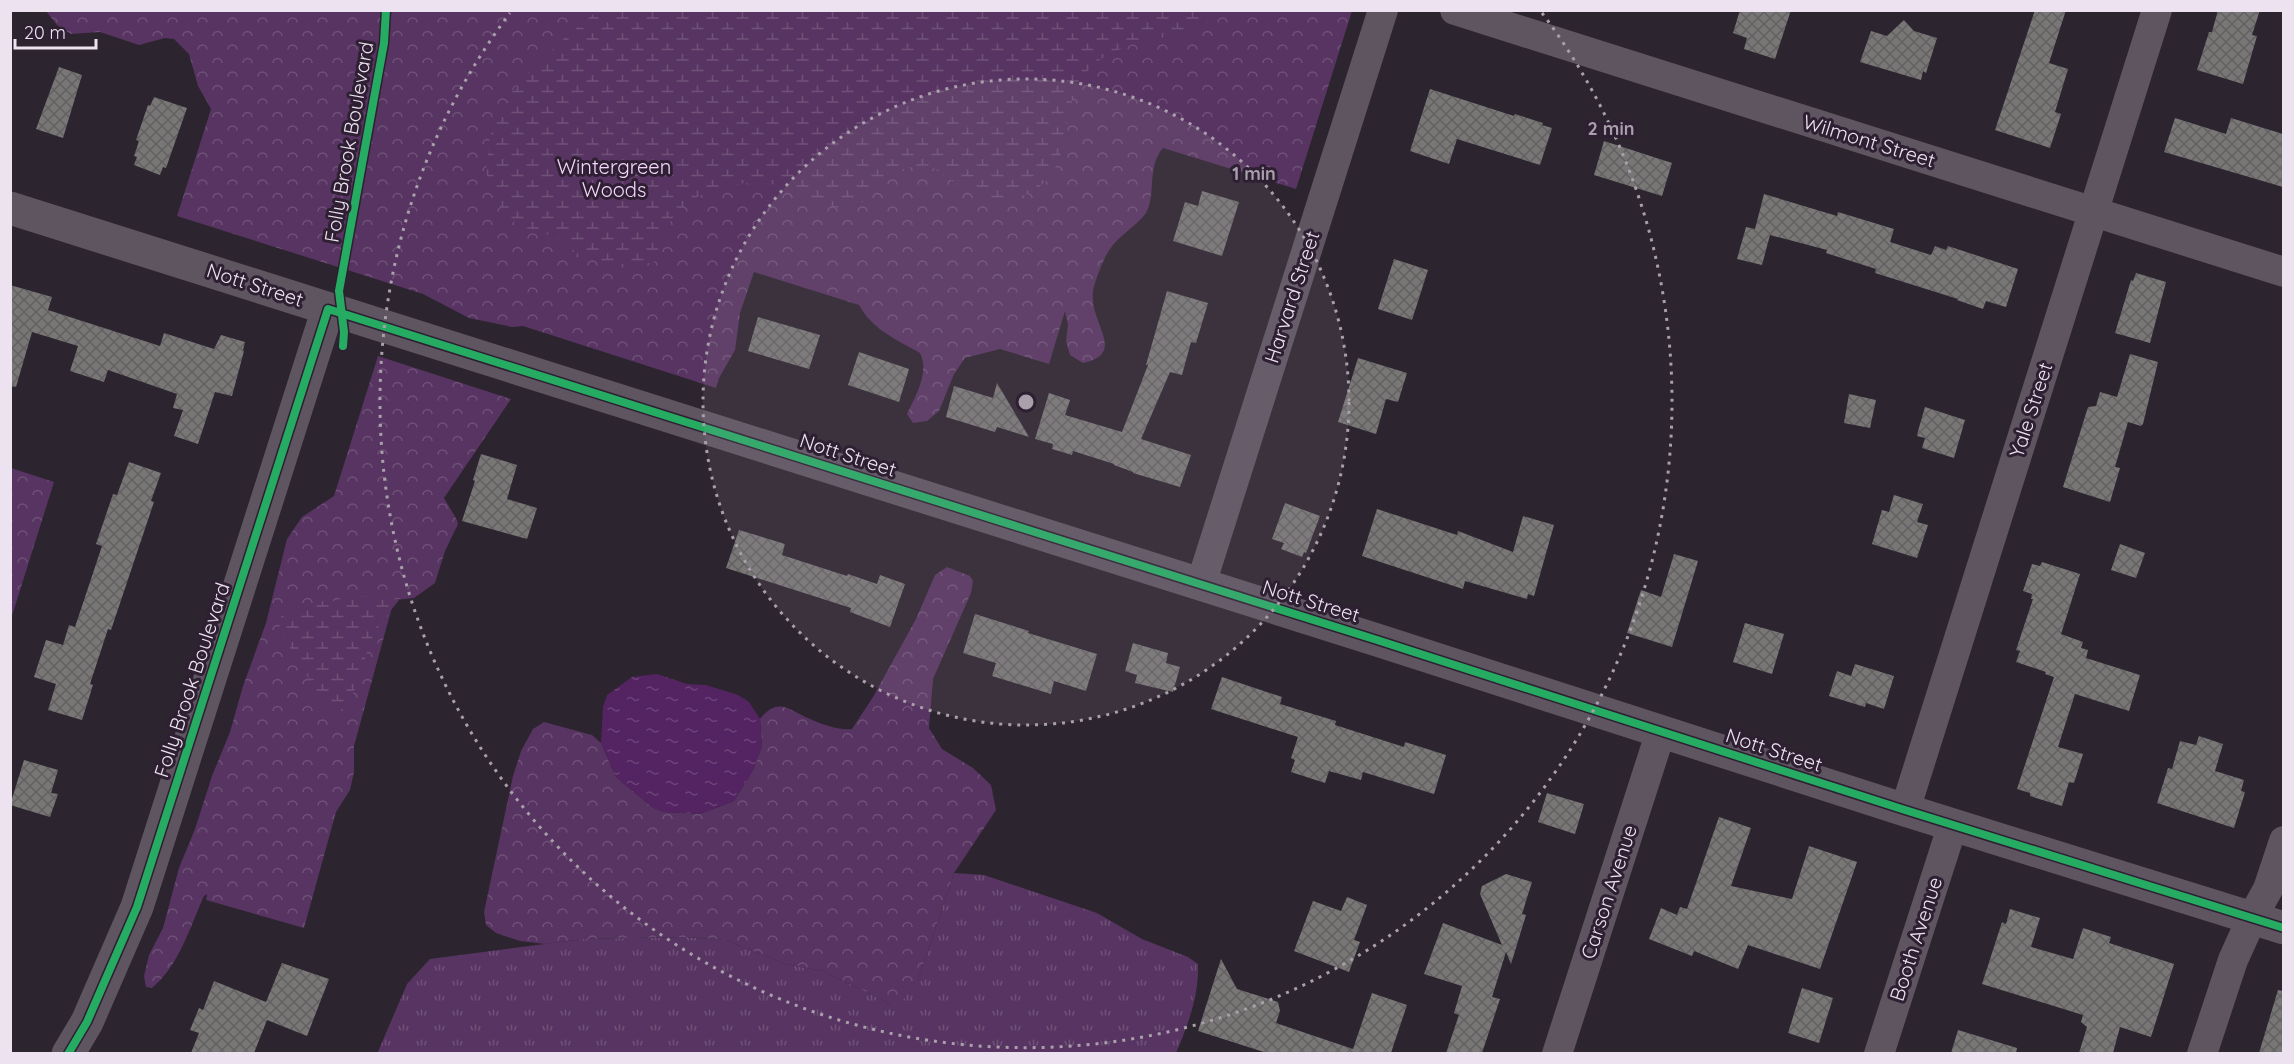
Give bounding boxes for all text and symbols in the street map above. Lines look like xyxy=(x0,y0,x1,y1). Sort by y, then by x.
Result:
scale bar xyxy=(15,12,96,50)
text: 20 m xyxy=(24,21,66,44)
street label: Folly Brook Boulevard xyxy=(319,40,378,244)
street label: Wilmont Street xyxy=(1800,109,1939,173)
text: 2 min xyxy=(1588,117,1634,140)
park label: Wintergreen Woods xyxy=(557,154,671,202)
text: 1 min xyxy=(1232,162,1276,185)
street label: Harvard Street xyxy=(1258,227,1325,366)
street label: Nott Street xyxy=(204,257,307,312)
street label: Yale Street xyxy=(2003,359,2058,461)
centre of rings xyxy=(1016,392,1036,412)
street label: Nott Street xyxy=(797,427,900,482)
street label: Nott Street xyxy=(1260,574,1363,627)
street label: Folly Brook Boulevard xyxy=(148,579,235,780)
street label: Nott Street xyxy=(1723,722,1826,777)
street label: Carson Avenue xyxy=(1575,822,1642,962)
street label: Booth Avenue xyxy=(1884,874,1947,1004)

